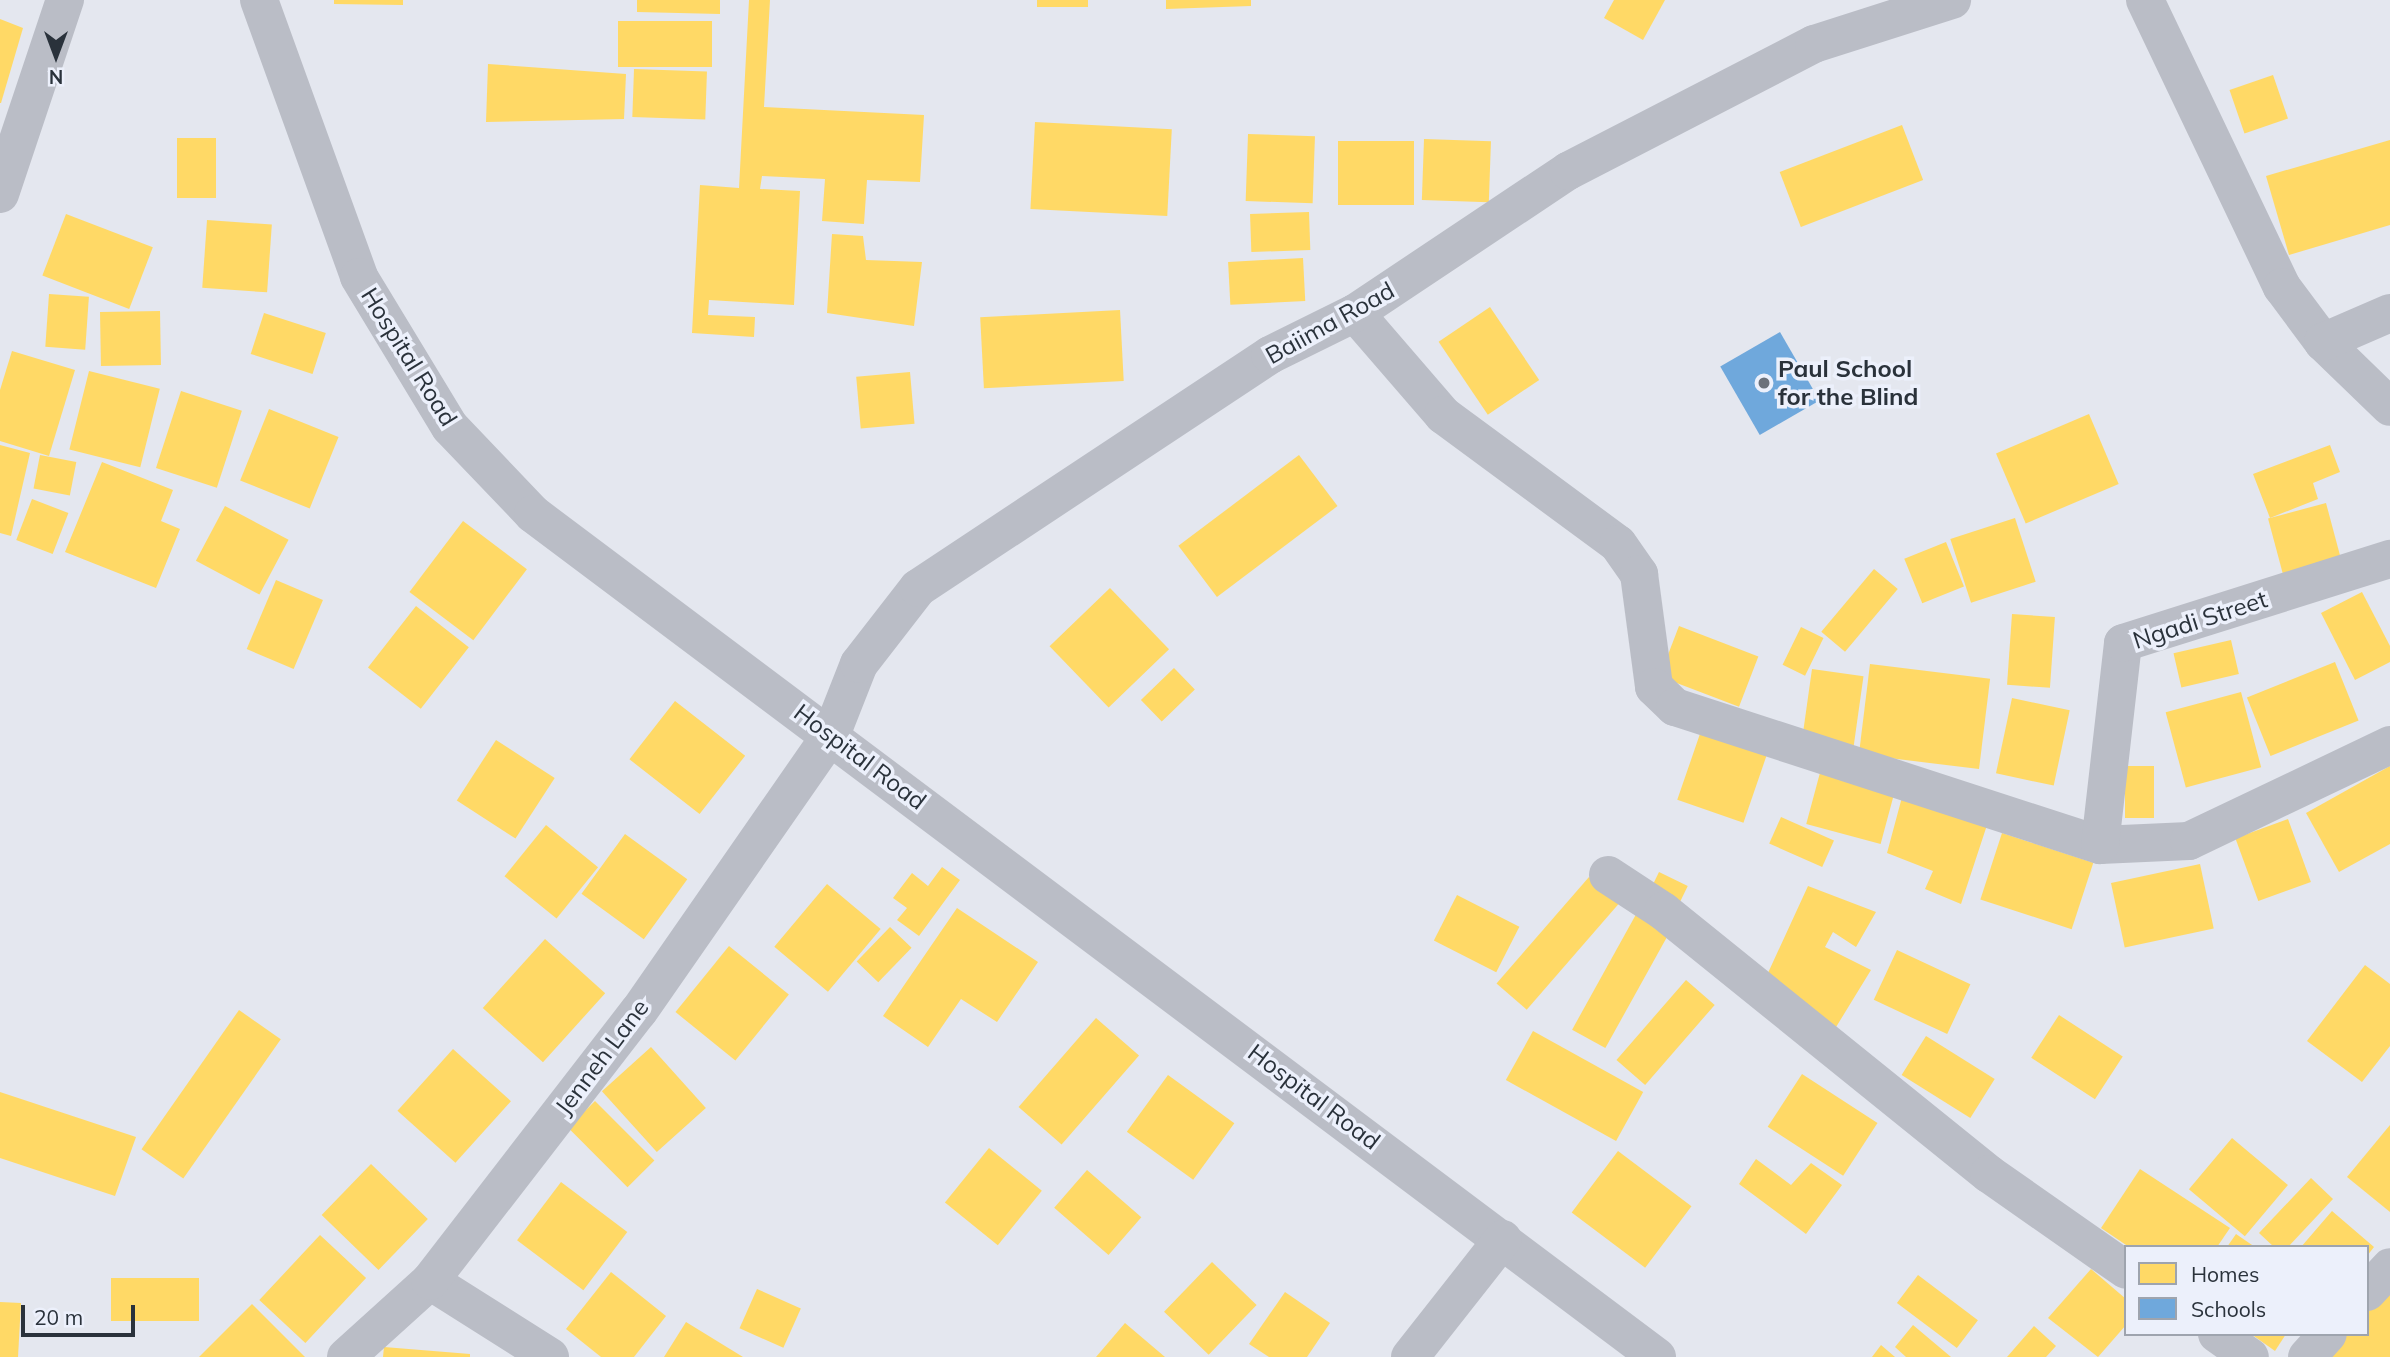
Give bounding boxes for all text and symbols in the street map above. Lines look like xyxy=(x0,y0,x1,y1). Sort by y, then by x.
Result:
north arrow xyxy=(21,21,91,91)
text: N xyxy=(49,65,63,89)
street label: Baiima Road xyxy=(1261,276,1399,370)
street label: Hospital Road xyxy=(355,282,463,432)
place label: Paul School for the Blind xyxy=(1778,355,1918,411)
marker: Paul School for the Blind xyxy=(1756,375,1772,391)
street label: Ngadi Street xyxy=(2129,585,2271,655)
street label: Hospital Road xyxy=(788,698,932,816)
street label: Jenneh Lane xyxy=(549,994,655,1120)
street label: Hospital Road xyxy=(1242,1038,1386,1156)
legend xyxy=(2124,1245,2369,1336)
text: Homes xyxy=(2191,1261,2259,1287)
scale bar xyxy=(24,1290,138,1334)
text: Schools xyxy=(2191,1296,2266,1322)
text: 20 m xyxy=(34,1304,83,1330)

